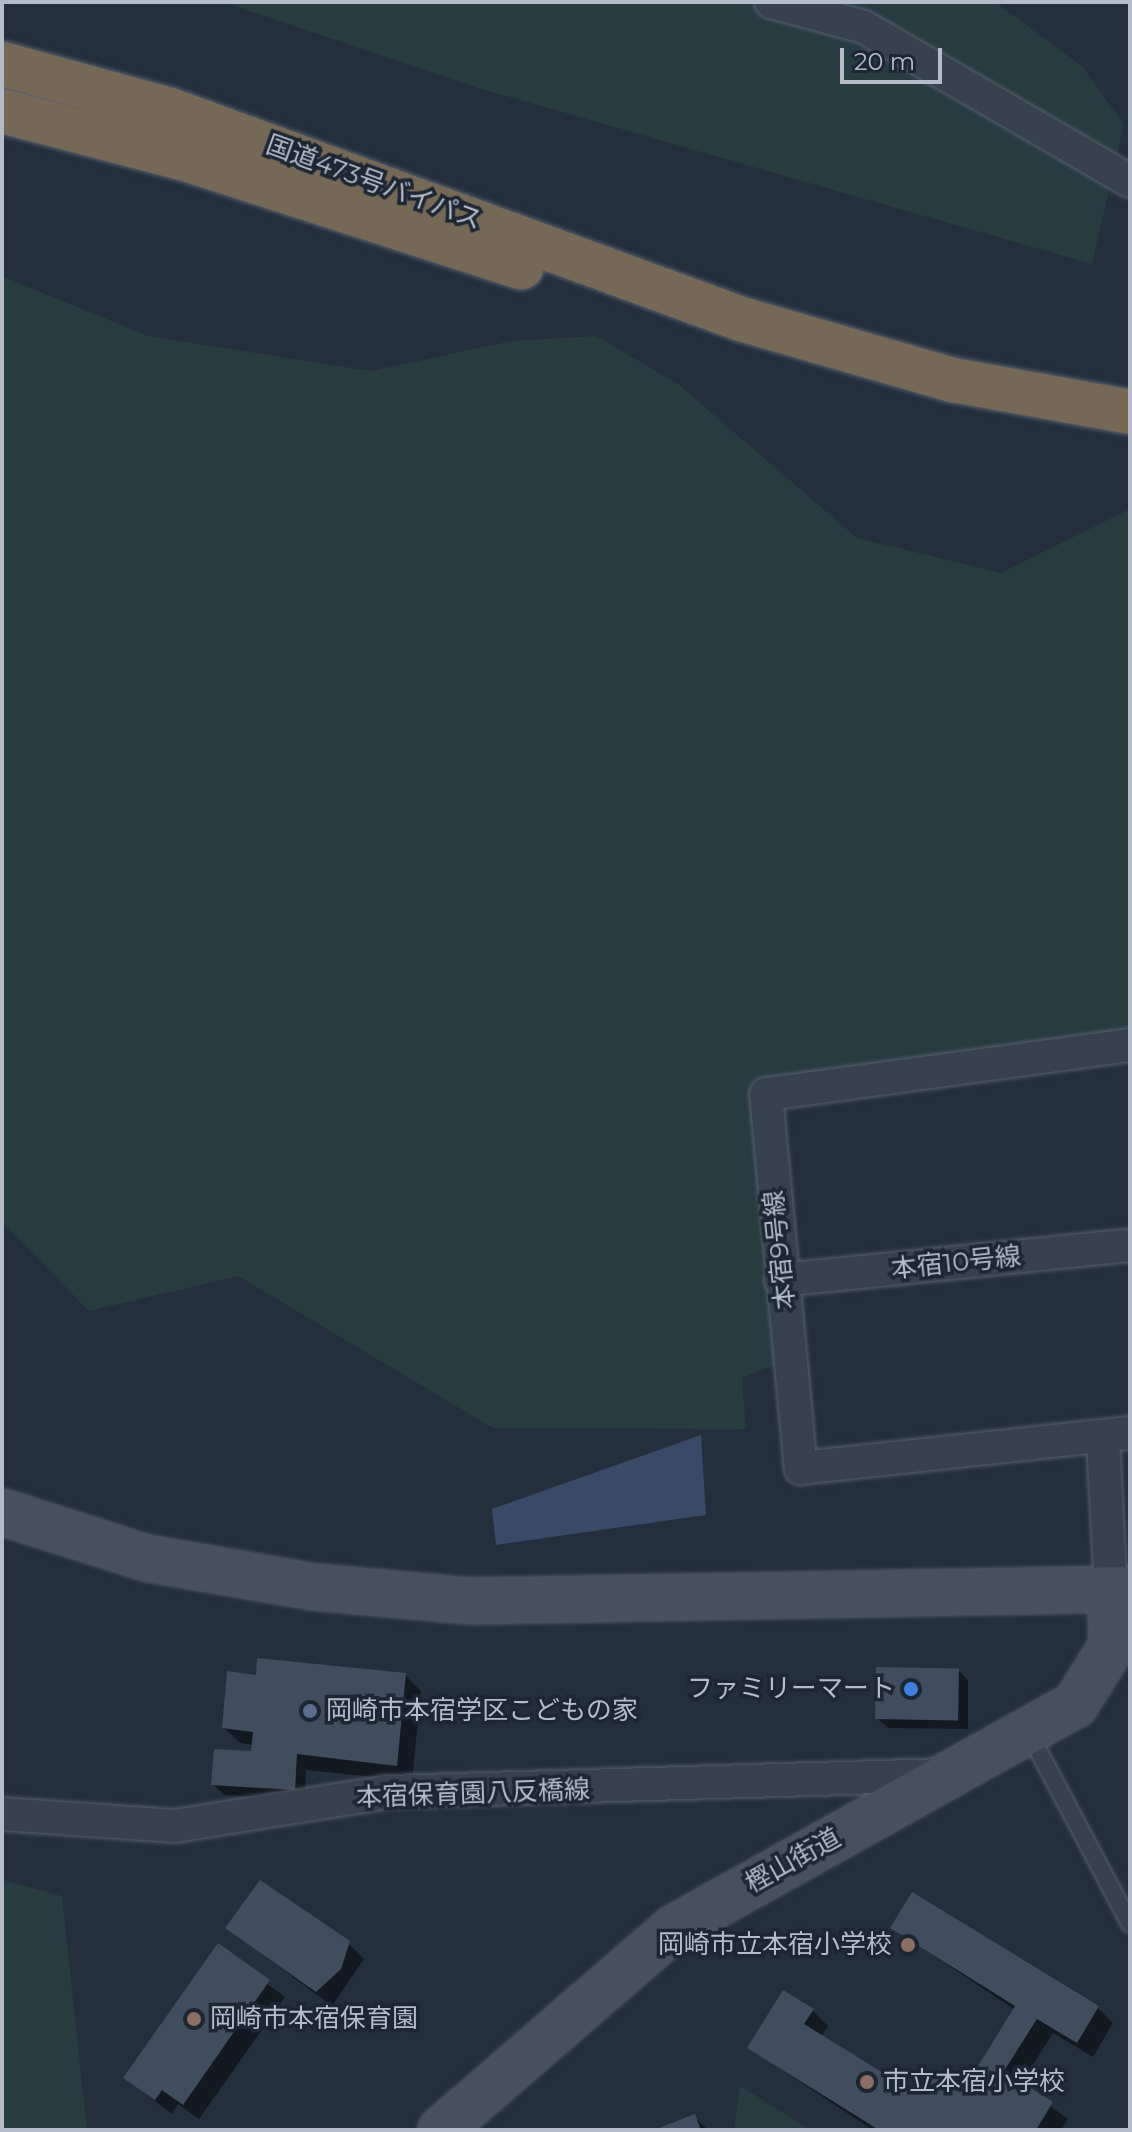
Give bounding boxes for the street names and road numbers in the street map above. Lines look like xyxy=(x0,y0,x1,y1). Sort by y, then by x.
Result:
street label: 国道473号バイパス xyxy=(262,129,486,237)
street label: 本宿9号線 xyxy=(758,1189,802,1311)
street label: 本宿10号線 xyxy=(889,1241,1023,1285)
street label: 本宿保育園八反橋線 xyxy=(356,1774,590,1814)
street label: 樫山街道 xyxy=(740,1822,846,1900)

